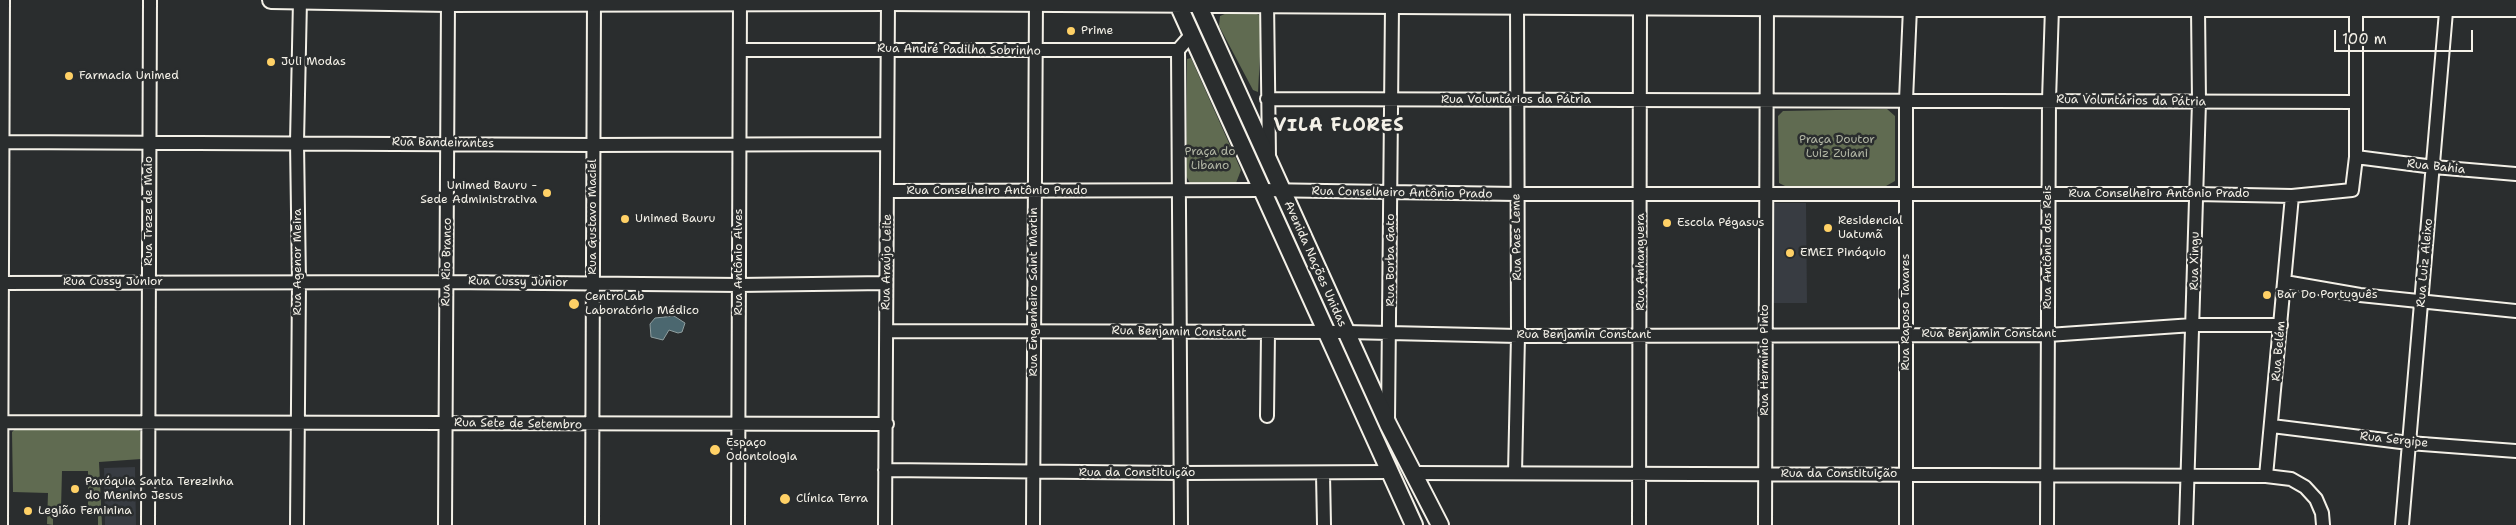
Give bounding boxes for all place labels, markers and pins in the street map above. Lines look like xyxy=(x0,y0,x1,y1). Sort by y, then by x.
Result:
place label: Prime xyxy=(1081,24,1113,38)
marker: Prime xyxy=(1065,25,1077,37)
place label: Juli Modas xyxy=(281,55,346,69)
marker: Juli Modas xyxy=(265,56,277,68)
place label: Farmacia Unimed xyxy=(79,69,179,83)
marker: Farmacia Unimed xyxy=(63,70,75,82)
place label: Unimed Bauru - Sede Administrativa xyxy=(420,179,537,207)
marker: Unimed Bauru - Sede Administrativa xyxy=(541,187,553,199)
place label: Unimed Bauru xyxy=(635,212,715,226)
marker: Unimed Bauru xyxy=(619,213,631,225)
place label: Residencial Uatumã xyxy=(1838,214,1903,242)
place label: Escola Pégasus xyxy=(1677,216,1765,230)
marker: Escola Pégasus xyxy=(1661,217,1673,229)
marker: Residencial Uatumã xyxy=(1822,222,1834,234)
place label: EMEI Pinóquio xyxy=(1800,246,1886,260)
marker: EMEI Pinóquio xyxy=(1784,247,1796,259)
place label: Bar Do Português xyxy=(2277,288,2378,302)
marker: Bar Do Português xyxy=(2261,289,2273,301)
place label: CentroLab Laboratório Médico xyxy=(585,290,699,318)
marker: CentroLab Laboratório Médico xyxy=(567,297,581,311)
place label: Espaço Odontologia xyxy=(726,436,797,464)
marker: Espaço Odontologia xyxy=(708,443,722,457)
place label: Paróquia Santa Terezinha do Menino Jesus xyxy=(85,475,234,503)
marker: Paróquia Santa Terezinha do Menino Jesus xyxy=(69,483,81,495)
marker: Clínica Terra xyxy=(778,492,792,506)
place label: Clínica Terra xyxy=(796,492,868,506)
place label: Legião Feminina xyxy=(38,504,132,518)
marker: Legião Feminina xyxy=(22,505,34,517)

